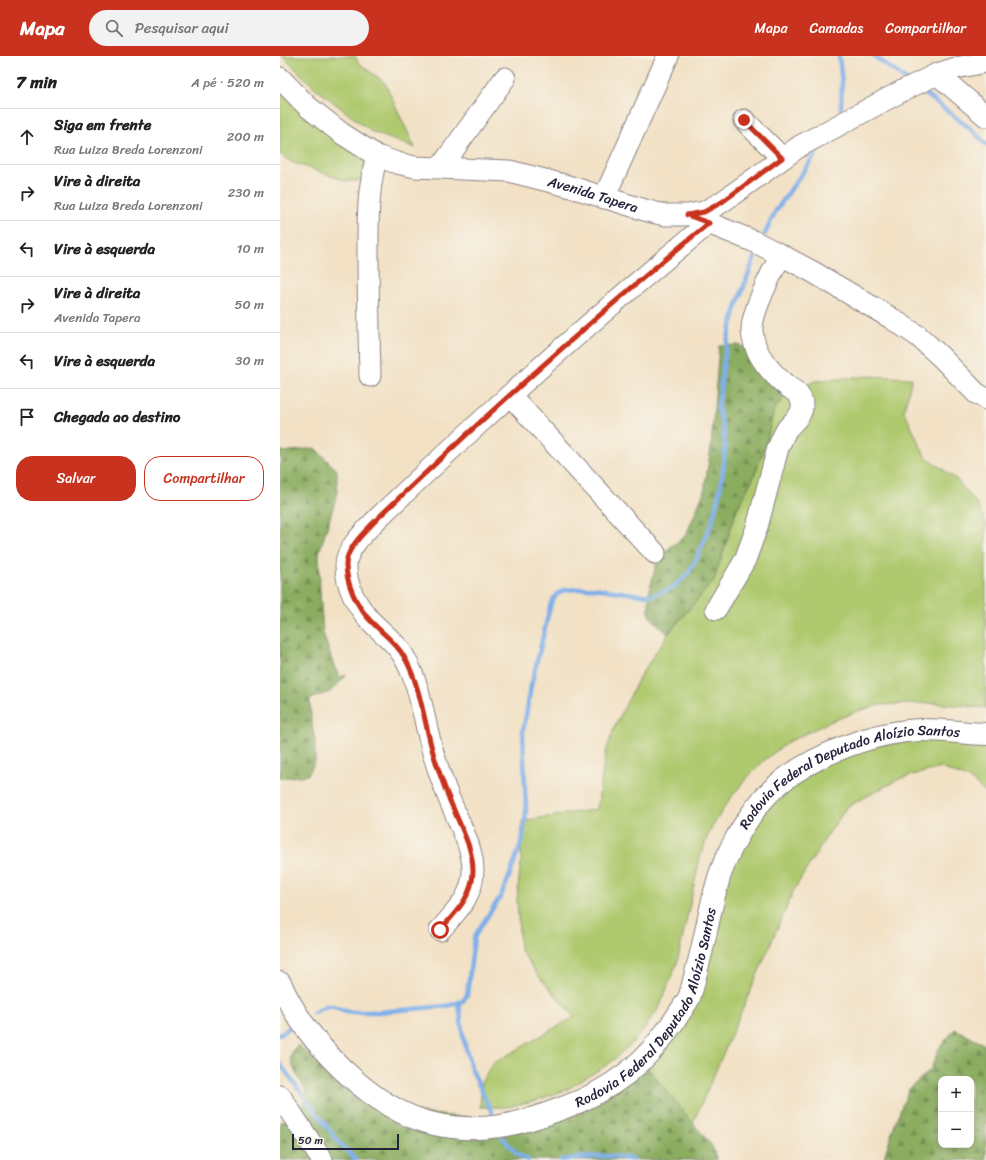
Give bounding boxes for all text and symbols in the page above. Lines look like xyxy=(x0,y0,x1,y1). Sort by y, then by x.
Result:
search box xyxy=(89,10,369,46)
text: Mapa xyxy=(20,12,65,45)
text: Pesquisar aqui xyxy=(135,15,229,41)
text: Mapa xyxy=(755,16,787,41)
text: Camadas xyxy=(809,16,863,41)
text: Compartilhar xyxy=(885,16,966,41)
icon: search xyxy=(103,17,125,39)
text: 7 min xyxy=(16,67,57,97)
text: A pé · 520 m xyxy=(191,71,264,94)
route end xyxy=(735,111,753,129)
text: Siga em frente xyxy=(54,112,151,138)
text: 200 m xyxy=(227,125,264,148)
icon: ahead xyxy=(16,126,38,148)
text: Rua Luiza Breda Lorenzoni xyxy=(54,138,203,161)
text: Vire à direita xyxy=(54,168,140,194)
street label: Avenida Tapera xyxy=(544,169,641,220)
text: 230 m xyxy=(228,181,264,204)
icon: right xyxy=(16,182,38,204)
text: Rua Luiza Breda Lorenzoni xyxy=(54,194,203,217)
text: Vire à esquerda xyxy=(54,236,155,262)
text: 10 m xyxy=(237,237,264,260)
icon: left xyxy=(16,238,38,260)
text: Vire à direita xyxy=(54,280,140,306)
text: 50 m xyxy=(234,293,264,316)
icon: right xyxy=(16,294,38,316)
text: Avenida Tapera xyxy=(54,306,141,329)
text: Vire à esquerda xyxy=(54,348,155,374)
text: 30 m xyxy=(235,349,264,372)
icon: left xyxy=(16,350,38,372)
text: Chegada ao destino xyxy=(54,404,180,430)
icon: arrive xyxy=(16,406,38,428)
button: Salvar xyxy=(16,456,136,501)
button: Compartilhar xyxy=(144,456,264,501)
street label: Rodovia Federal Deputado Aloízio Santos xyxy=(732,717,962,834)
street label: Rodovia Federal Deputado Aloízio Santos xyxy=(571,905,723,1114)
route start xyxy=(431,921,449,939)
map controls xyxy=(938,1076,974,1148)
button: + xyxy=(938,1076,974,1112)
button: − xyxy=(938,1112,974,1148)
text: 50 m xyxy=(298,1131,323,1150)
scale bar xyxy=(292,1132,399,1151)

